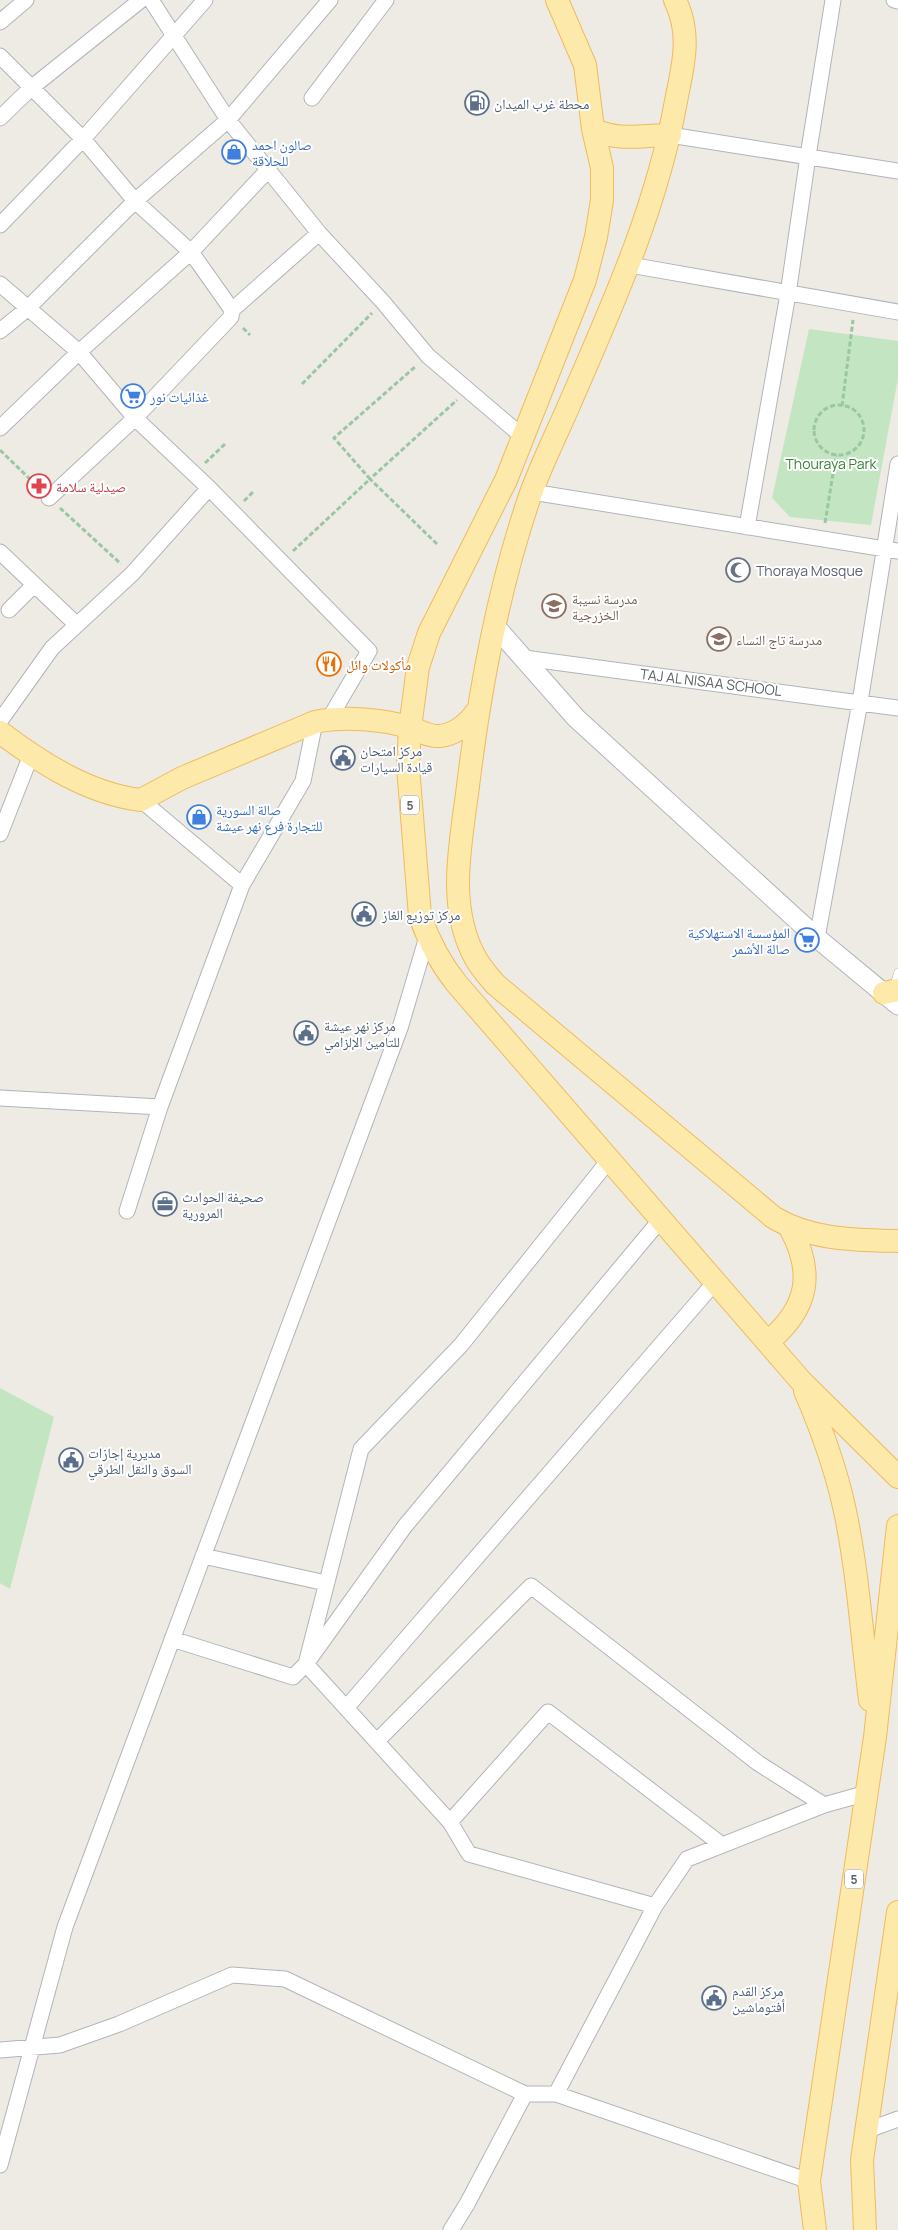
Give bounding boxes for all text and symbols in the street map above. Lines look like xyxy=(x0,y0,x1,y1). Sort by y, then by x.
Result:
fuel station icon: محطة غرب الميدان xyxy=(464,90,490,116)
place label: محطة غرب الميدان xyxy=(494,94,589,113)
place label: صالون احمد للحلاقة xyxy=(252,135,312,170)
shop icon: صالون احمد للحلاقة xyxy=(221,139,247,165)
supermarket icon: غذائيات نور xyxy=(120,383,146,409)
place label: غذائيات نور xyxy=(149,387,209,406)
park label: Thouraya Park xyxy=(786,454,878,473)
pharmacy icon: صيدلية سلامة xyxy=(26,473,52,499)
place label: صيدلية سلامة xyxy=(56,477,126,496)
mosque icon: Thoraya Mosque xyxy=(725,557,751,583)
place label: Thoraya Mosque xyxy=(756,561,863,580)
place label: مدرسة نسيبة الخزرجية xyxy=(572,589,637,624)
school or university icon: مدرسة نسيبة الخزرجية xyxy=(541,593,567,619)
school or university icon: مدرسة تاج النساء xyxy=(706,626,732,652)
place label: مدرسة تاج النساء xyxy=(736,630,822,650)
restaurant icon: مأكولات وائل xyxy=(316,651,342,677)
place label: مأكولات وائل xyxy=(346,655,411,674)
street label: TAJ AL NISAA SCHOOL xyxy=(639,664,783,700)
place label: مركز امتحان قيادة السيارات xyxy=(360,741,433,776)
public building icon: مركز امتحان قيادة السيارات xyxy=(330,745,356,771)
road number: 5 xyxy=(401,796,419,814)
place label: صالة السورية للتجارة فرع نهر عيشة xyxy=(216,800,322,836)
shop icon: صالة السورية للتجارة فرع نهر عيشة xyxy=(186,804,212,830)
public building icon: مركز توزيع الغاز xyxy=(351,901,377,927)
place label: مركز توزيع الغاز xyxy=(381,905,460,925)
place label: المؤسسة الاستهلاكية صالة الأشمر xyxy=(688,923,790,958)
supermarket icon: المؤسسة الاستهلاكية صالة الأشمر xyxy=(794,927,820,953)
place label: مركز نهر عيشة للتامين الإلزامي xyxy=(324,1016,400,1053)
public building icon: مركز نهر عيشة للتامين الإلزامي xyxy=(293,1020,319,1046)
place label: صحيفة الحوادث المرورية xyxy=(182,1187,264,1222)
office icon: صحيفة الحوادث المرورية xyxy=(152,1191,178,1217)
place label: مديرية إجازات السوق والنقل الطرقي xyxy=(88,1443,192,1480)
public building icon: مديرية إجازات السوق والنقل الطرقي xyxy=(58,1447,84,1473)
road number: 5 xyxy=(845,1870,863,1888)
place label: مركز القدم أفتوماشين xyxy=(732,1981,785,2016)
public building icon: مركز القدم أفتوماشين xyxy=(701,1985,727,2011)

